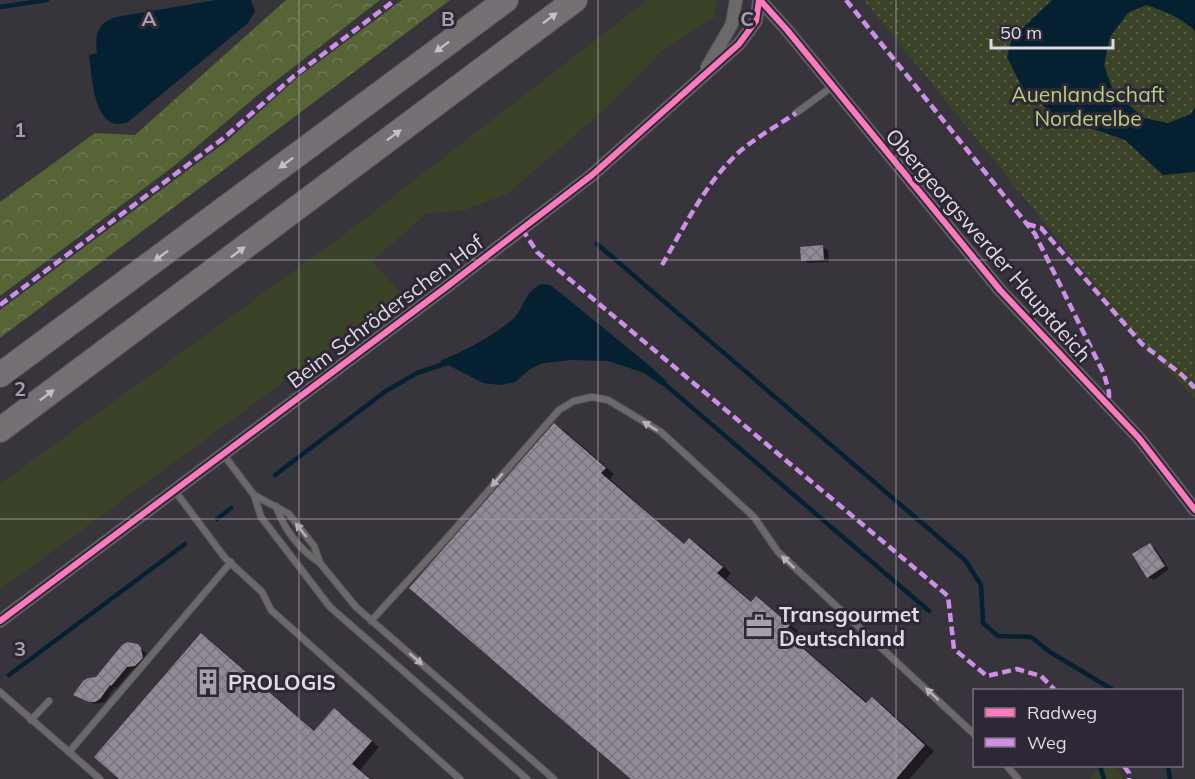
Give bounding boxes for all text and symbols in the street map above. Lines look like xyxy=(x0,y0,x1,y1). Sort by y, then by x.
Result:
text: A xyxy=(142,6,157,31)
text: B xyxy=(441,6,455,31)
text: C xyxy=(740,6,754,31)
scale bar xyxy=(991,12,1112,50)
one-way arrow xyxy=(543,13,558,25)
text: 50 m xyxy=(1000,21,1042,44)
one-way arrow xyxy=(435,41,450,53)
park label: Auenlandschaft Norderelbe xyxy=(1011,81,1165,131)
text: 1 xyxy=(14,117,26,142)
street label: Obergeorgswerder Hauptdeich xyxy=(881,123,1097,367)
one-way arrow xyxy=(386,129,402,141)
one-way arrow xyxy=(278,157,293,169)
street label: Beim Schröderschen Hof xyxy=(282,228,489,393)
one-way arrow xyxy=(230,246,245,258)
one-way arrow xyxy=(154,249,169,261)
text: 2 xyxy=(14,376,26,401)
one-way arrow xyxy=(38,389,54,401)
one-way arrow xyxy=(642,420,658,431)
one-way arrow xyxy=(491,473,504,488)
one-way arrow xyxy=(296,522,308,537)
one-way arrow xyxy=(781,555,796,569)
place label: Transgourmet Deutschland xyxy=(779,601,919,651)
office icon: Transgourmet Deutschland xyxy=(744,611,774,641)
text: 3 xyxy=(14,636,26,661)
one-way arrow xyxy=(408,652,423,666)
building icon: PROLOGIS xyxy=(193,667,223,697)
place label: PROLOGIS xyxy=(228,669,336,695)
one-way arrow xyxy=(925,688,940,701)
legend xyxy=(973,689,1183,767)
text: Radweg xyxy=(1027,701,1097,724)
text: Weg xyxy=(1027,731,1067,754)

